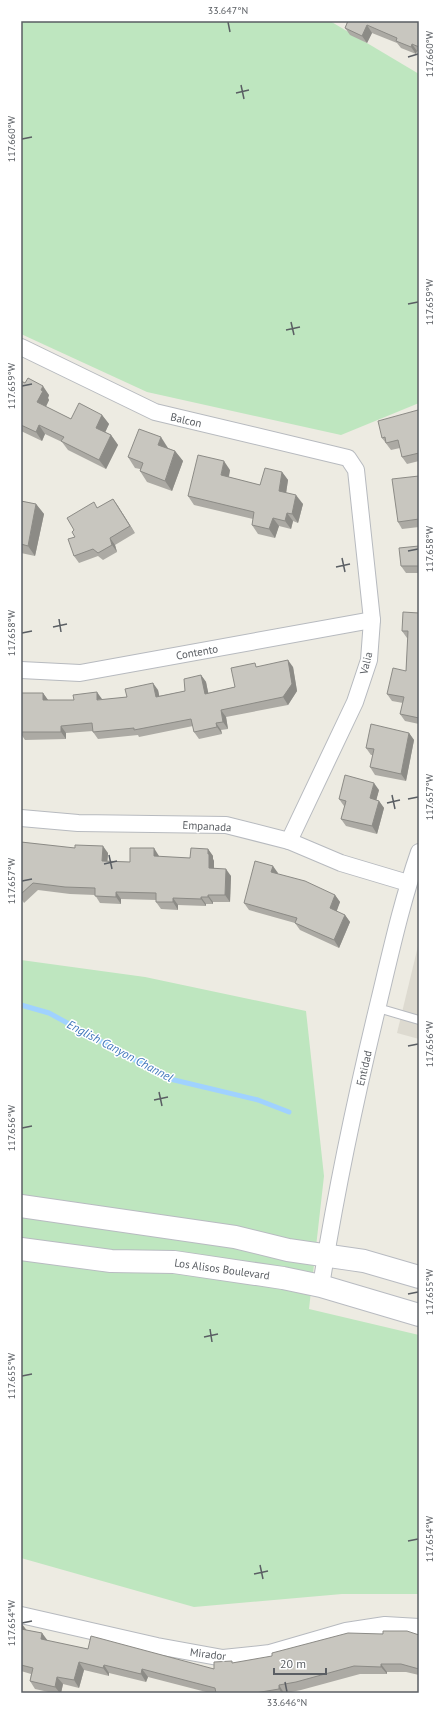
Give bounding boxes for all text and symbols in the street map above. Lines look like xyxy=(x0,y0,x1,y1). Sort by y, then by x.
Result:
text: 33.647°N xyxy=(208,4,248,17)
text: 117.660°W xyxy=(423,30,436,77)
text: 117.660°W xyxy=(5,115,18,162)
text: 117.659°W xyxy=(423,278,436,325)
text: 117.659°W xyxy=(5,362,18,409)
street label: Balcon xyxy=(169,410,203,430)
text: 117.658°W xyxy=(423,525,436,572)
text: 117.658°W xyxy=(5,609,18,656)
street label: Contento xyxy=(175,641,219,663)
street label: Valia xyxy=(356,650,375,677)
text: 117.657°W xyxy=(423,773,436,820)
street label: Empanada xyxy=(182,818,232,834)
text: 117.657°W xyxy=(5,857,18,904)
water label: English Canyon Channel xyxy=(65,1016,176,1085)
text: 117.656°W xyxy=(423,1020,436,1067)
street label: Entidad xyxy=(353,1049,375,1087)
text: 117.656°W xyxy=(5,1104,18,1151)
street label: Los Alisos Boulevard xyxy=(173,1255,271,1283)
text: 117.655°W xyxy=(423,1268,436,1315)
text: 117.655°W xyxy=(5,1352,18,1399)
text: 117.654°W xyxy=(423,1515,436,1562)
text: 117.654°W xyxy=(5,1599,18,1646)
street label: Mirador xyxy=(189,1645,227,1663)
scale bar xyxy=(274,1650,326,1676)
text: 20 m xyxy=(280,1656,306,1671)
text: 33.646°N xyxy=(267,1696,307,1709)

